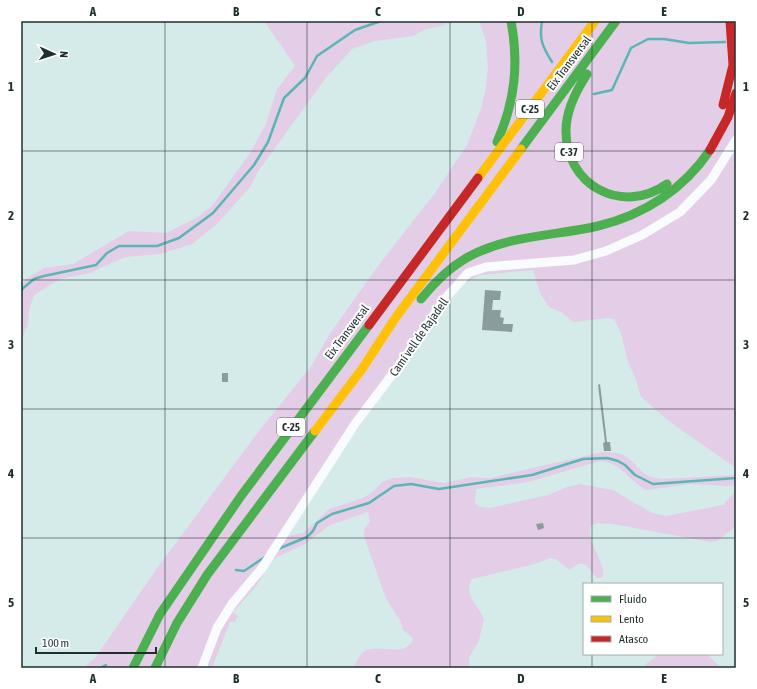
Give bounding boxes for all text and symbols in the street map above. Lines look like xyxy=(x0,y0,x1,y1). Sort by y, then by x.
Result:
text: A xyxy=(89,4,97,19)
text: B xyxy=(233,4,240,19)
text: C xyxy=(375,4,381,19)
text: D xyxy=(517,4,525,19)
text: E xyxy=(661,4,667,19)
street label: Eix Transversal xyxy=(544,32,595,93)
north arrow xyxy=(34,34,74,74)
text: N xyxy=(58,51,70,58)
text: 1 xyxy=(8,79,14,94)
text: 1 xyxy=(743,79,749,94)
road number: C-25 xyxy=(516,100,544,118)
road number: C-37 xyxy=(555,143,583,161)
text: 2 xyxy=(8,208,14,223)
text: 2 xyxy=(743,208,749,223)
street label: Camí vell de Rajadell xyxy=(387,294,452,379)
street label: Eix Transversal xyxy=(322,301,373,362)
text: 3 xyxy=(8,337,14,352)
text: 3 xyxy=(743,337,749,352)
road number: C-25 xyxy=(277,418,305,436)
text: 4 xyxy=(7,466,14,481)
text: 4 xyxy=(742,466,749,481)
legend xyxy=(583,583,723,655)
text: Fluido xyxy=(619,592,647,606)
text: 5 xyxy=(8,595,14,610)
text: 5 xyxy=(743,595,749,610)
text: Lento xyxy=(619,612,644,626)
scale bar xyxy=(36,629,156,655)
text: Atasco xyxy=(619,632,649,646)
text: 100 m xyxy=(42,636,69,650)
text: A xyxy=(89,671,97,686)
text: B xyxy=(233,671,240,686)
text: C xyxy=(375,671,381,686)
text: D xyxy=(517,671,525,686)
text: E xyxy=(661,671,667,686)

